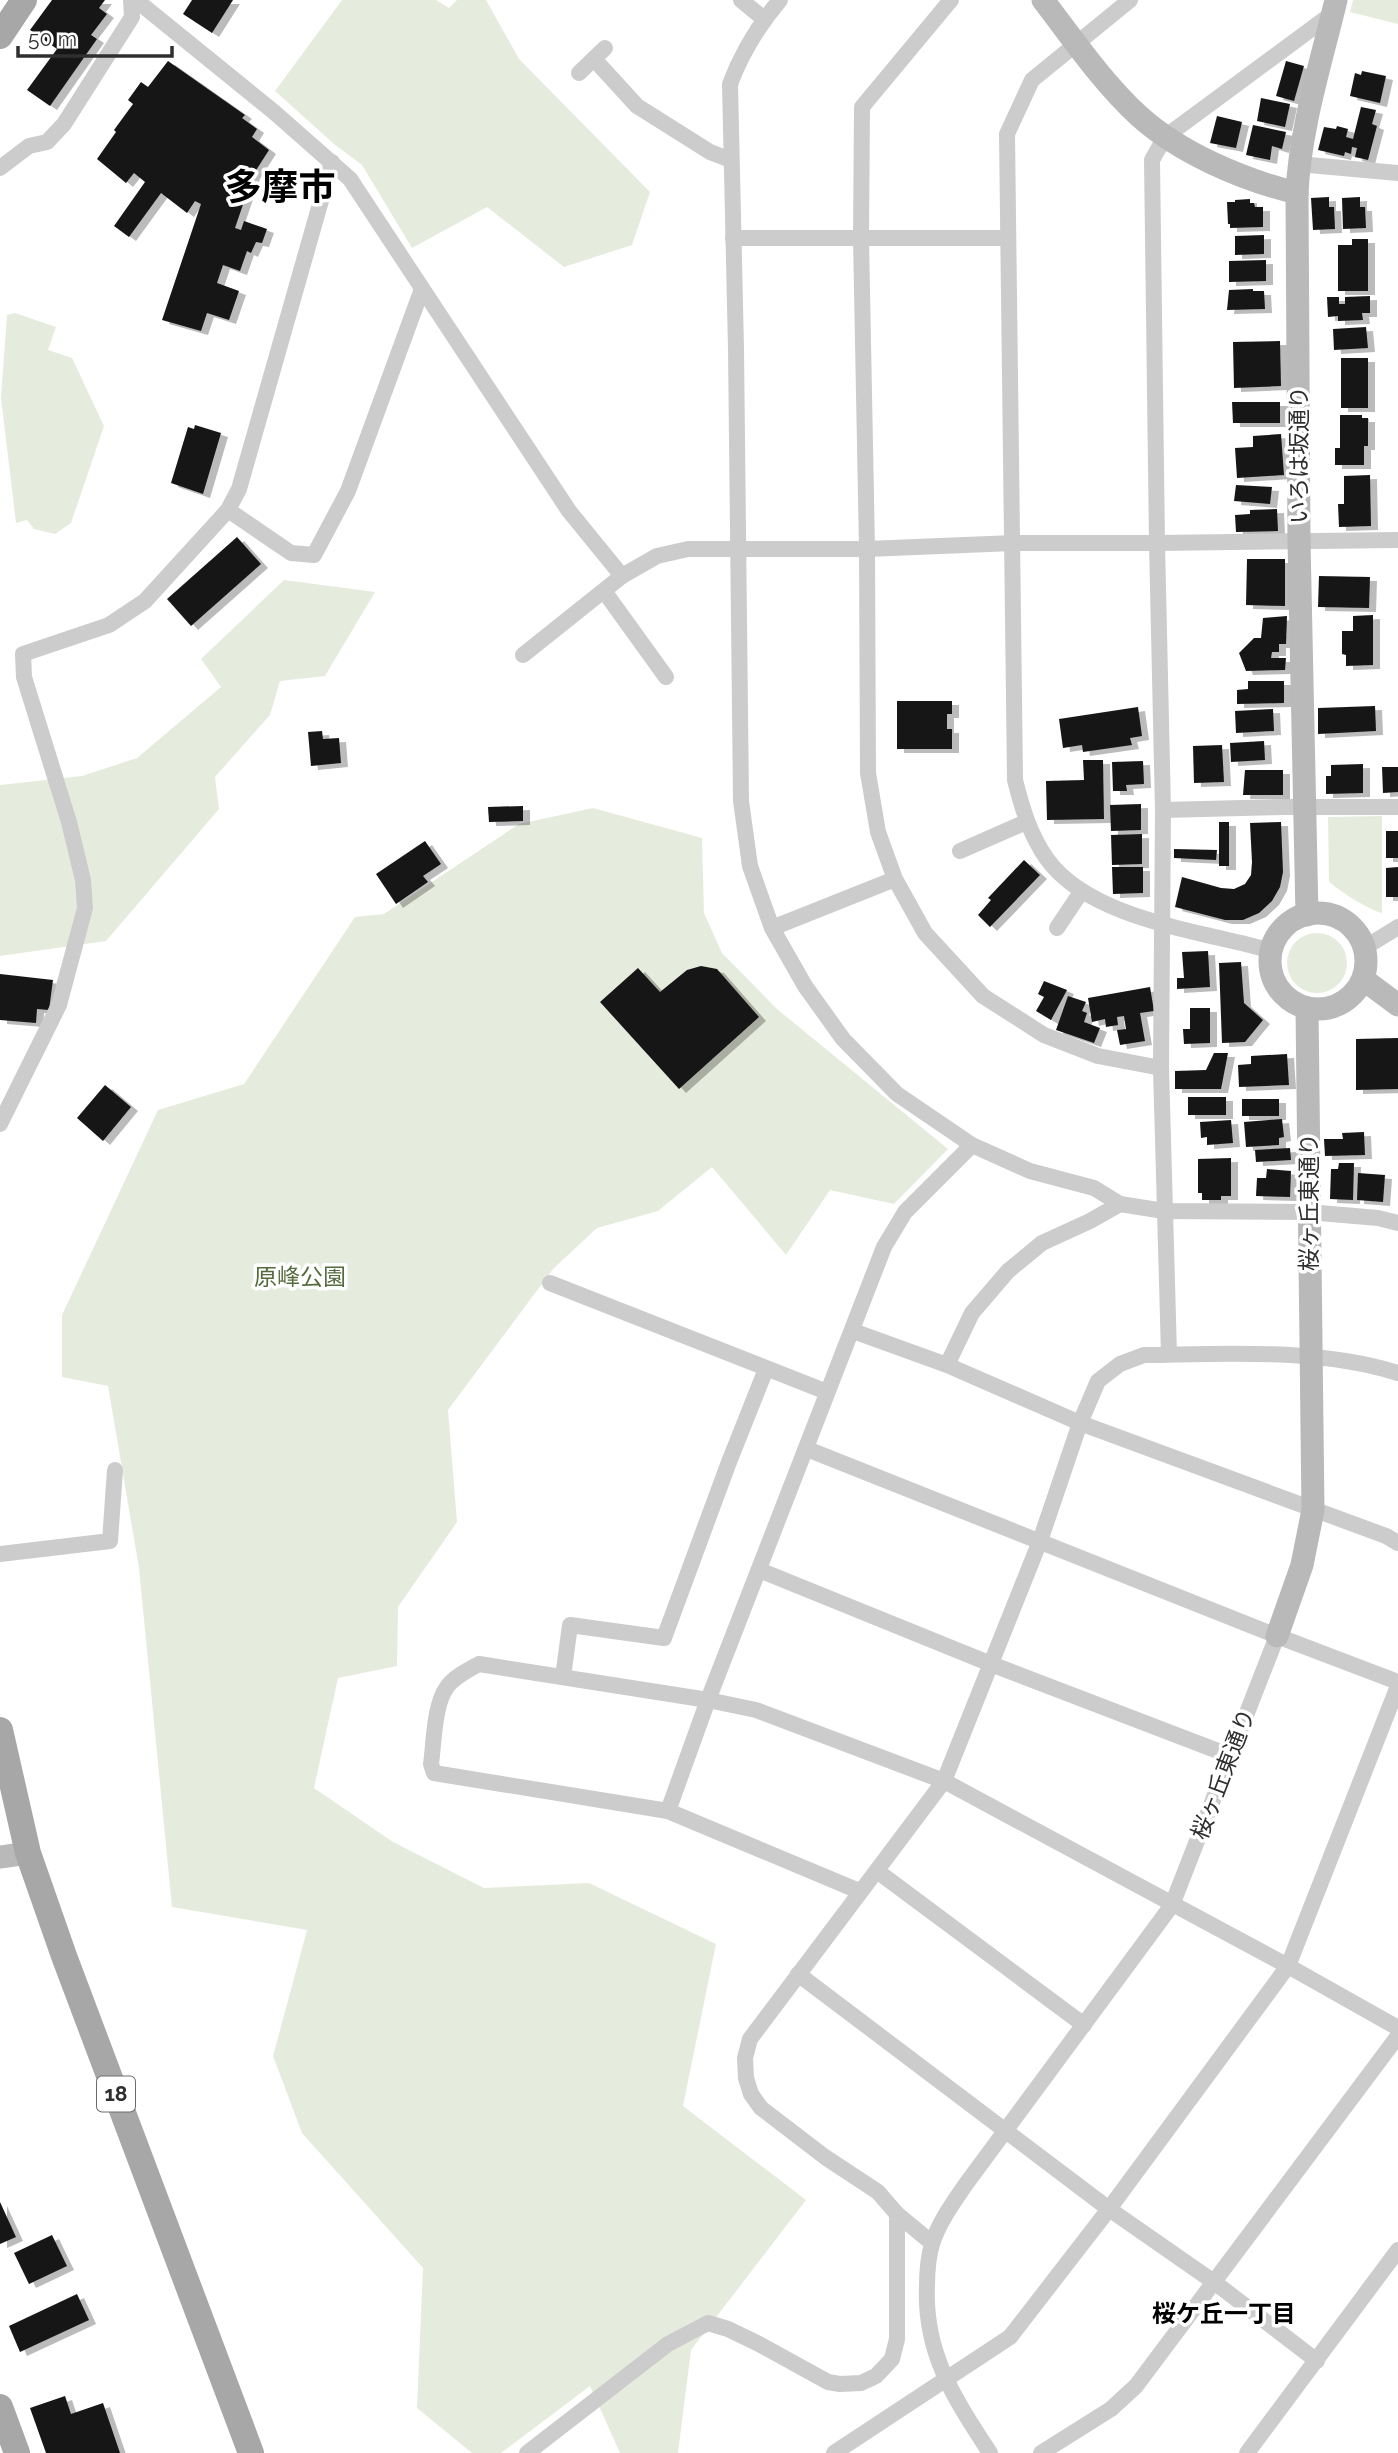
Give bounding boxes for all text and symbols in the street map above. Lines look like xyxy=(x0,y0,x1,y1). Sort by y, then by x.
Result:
scale bar xyxy=(18,14,172,58)
text: 50 m xyxy=(28,26,77,51)
district label: 多摩市 xyxy=(225,165,336,209)
street label: いろは坂通り xyxy=(1285,386,1312,524)
street label: 桜ヶ丘東通り xyxy=(1295,1133,1322,1271)
park label: 原峰公園 xyxy=(254,1263,346,1290)
street label: 桜ヶ丘東通り xyxy=(1185,1705,1260,1843)
road number: 18 xyxy=(97,2076,135,2112)
district label: 桜ケ丘一丁目 xyxy=(1152,2299,1296,2328)

